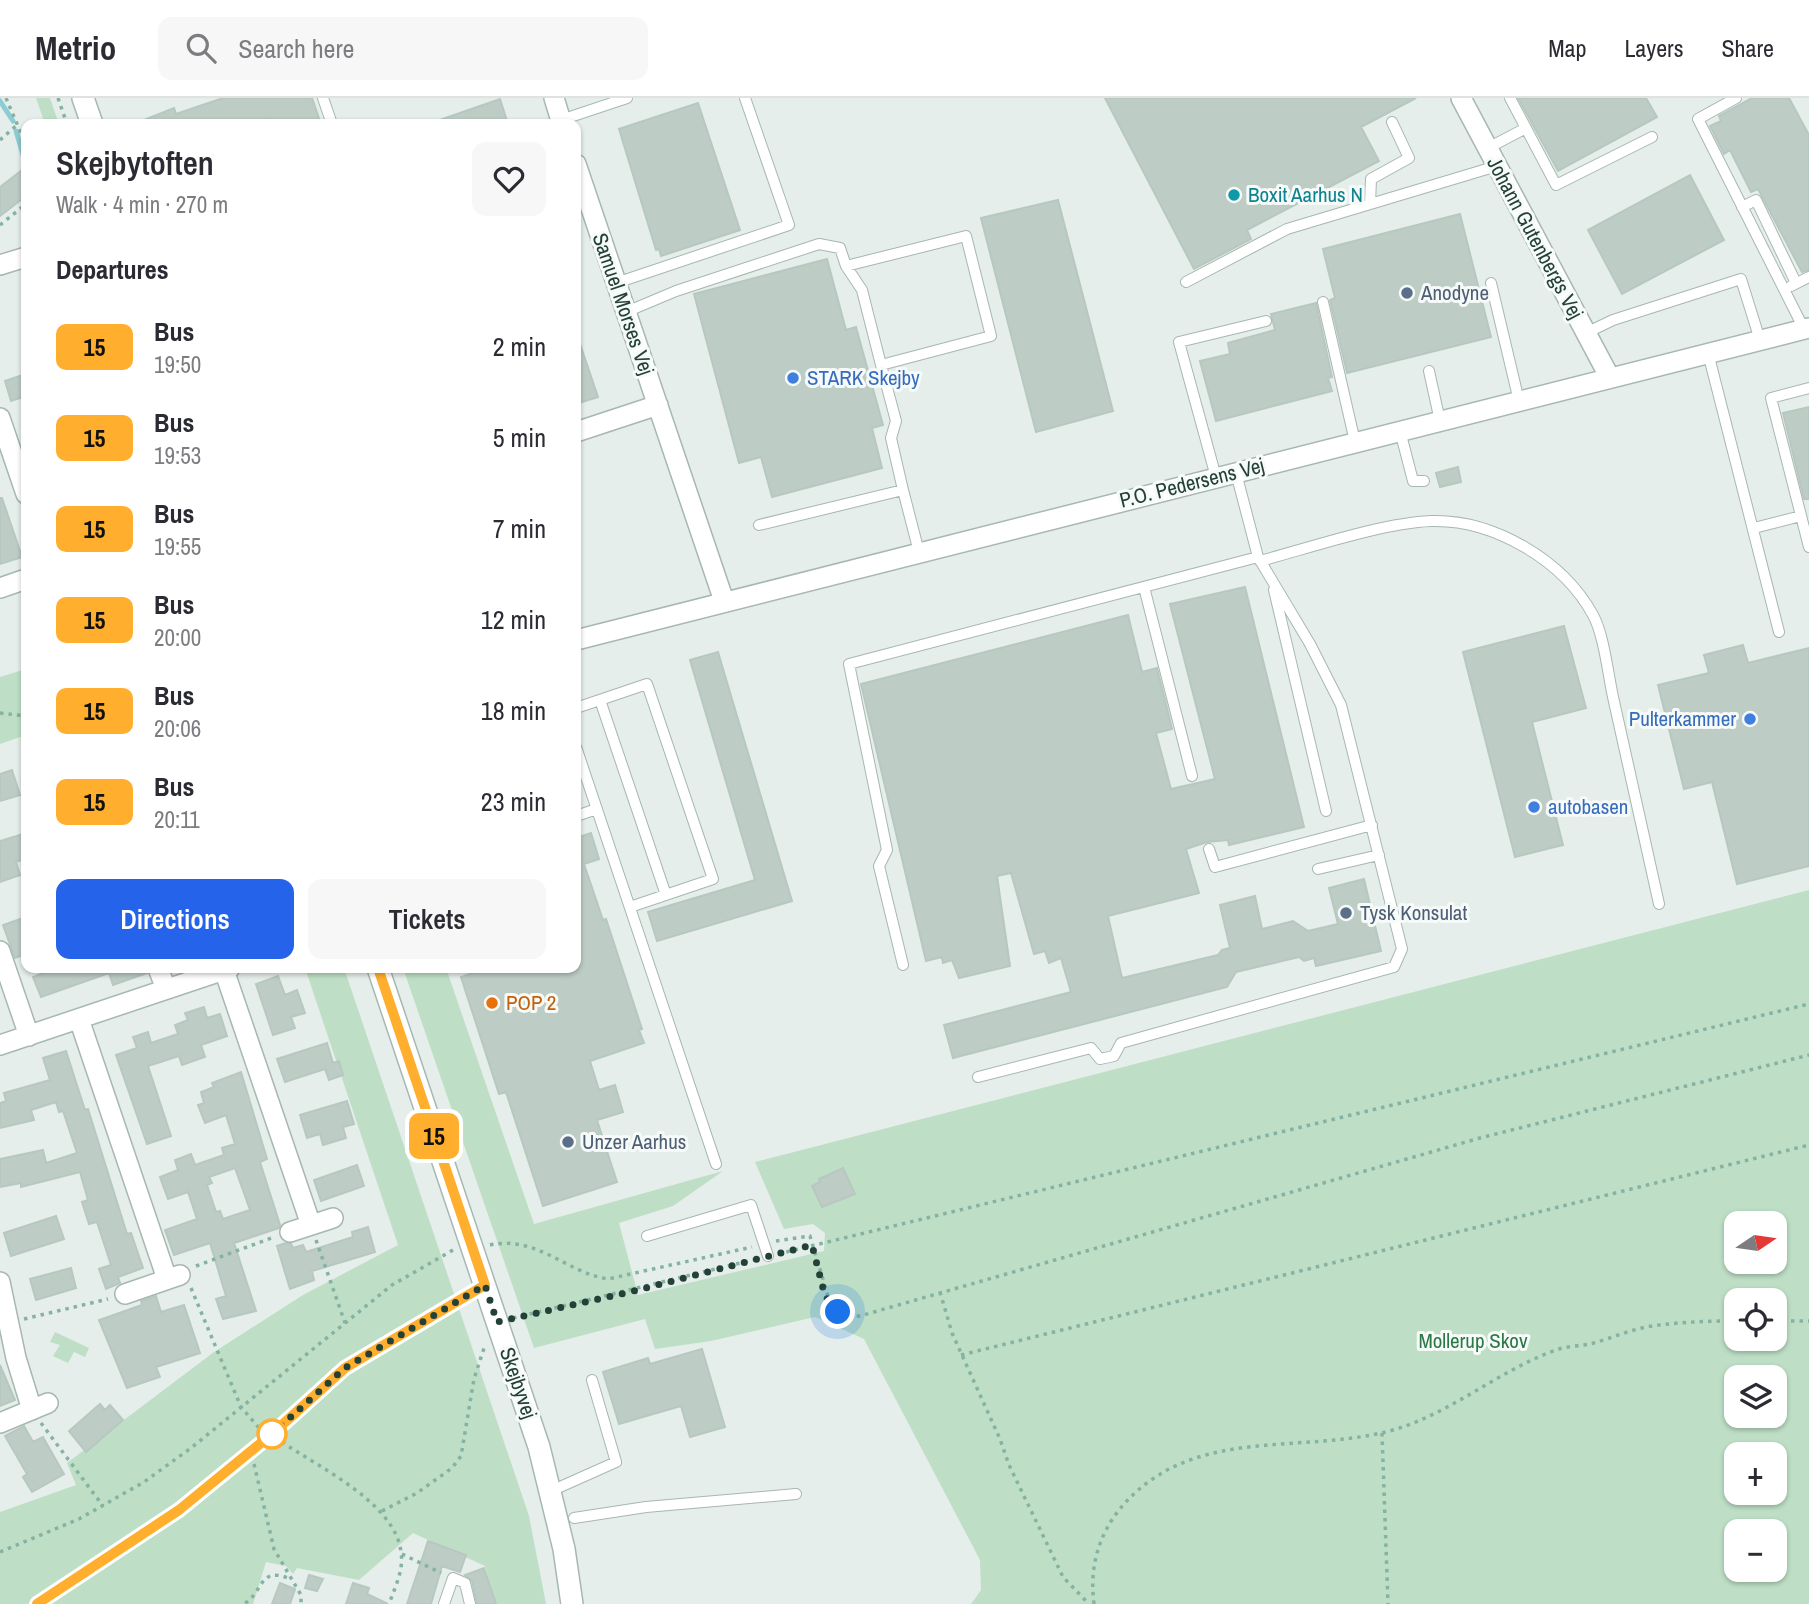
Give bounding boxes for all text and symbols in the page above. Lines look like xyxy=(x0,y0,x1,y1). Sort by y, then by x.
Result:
search box xyxy=(158,17,648,80)
text: Metrio xyxy=(35,26,116,70)
icon: search xyxy=(182,29,220,67)
text: Search here xyxy=(238,31,354,66)
text: Map xyxy=(1548,32,1586,64)
text: Layers xyxy=(1624,32,1683,64)
text: Share xyxy=(1721,32,1774,64)
text: Skejbytoften xyxy=(56,141,214,185)
button: heart xyxy=(472,142,546,216)
street label: Johann Gutenbergs Vej xyxy=(1480,151,1590,324)
place label: Boxit Aarhus N xyxy=(1248,180,1363,209)
marker: Boxit Aarhus N xyxy=(1226,187,1242,203)
text: Walk · 4 min · 270 m xyxy=(56,189,228,220)
street label: Samuel Morses Vej xyxy=(586,229,661,379)
text: Departures xyxy=(56,252,169,287)
place label: Anodyne xyxy=(1420,278,1489,307)
marker: Anodyne xyxy=(1399,285,1415,301)
text: Bus xyxy=(154,314,194,349)
text: 2 min xyxy=(493,329,546,364)
text: 15 xyxy=(84,331,105,363)
text: 19:50 xyxy=(154,349,201,380)
place label: STARK Skejby xyxy=(807,363,920,392)
marker: STARK Skejby xyxy=(785,370,801,386)
text: Bus xyxy=(154,405,194,440)
text: 5 min xyxy=(493,420,546,455)
text: 15 xyxy=(84,422,105,454)
text: 19:53 xyxy=(154,440,201,471)
street label: P.O. Pedersens Vej xyxy=(1117,451,1267,514)
text: Bus xyxy=(154,496,194,531)
text: 7 min xyxy=(493,511,546,546)
text: 15 xyxy=(84,513,105,545)
text: 19:55 xyxy=(154,531,201,562)
text: Bus xyxy=(154,587,194,622)
text: 12 min xyxy=(481,602,546,637)
text: 15 xyxy=(84,604,105,636)
text: 20:00 xyxy=(154,622,201,653)
text: Bus xyxy=(154,678,194,713)
text: 18 min xyxy=(481,693,546,728)
text: 15 xyxy=(84,695,105,727)
place label: Pulterkammer xyxy=(1629,704,1736,733)
marker: Pulterkammer xyxy=(1742,711,1758,727)
text: 20:06 xyxy=(154,713,201,744)
text: Bus xyxy=(154,769,194,804)
text: 23 min xyxy=(481,784,546,819)
text: 15 xyxy=(84,786,105,818)
place label: autobasen xyxy=(1548,792,1628,821)
marker: autobasen xyxy=(1526,799,1542,815)
text: 20:11 xyxy=(154,804,200,835)
button: Directions xyxy=(56,879,294,959)
button: Tickets xyxy=(308,879,546,959)
place label: Tysk Konsulat xyxy=(1360,898,1467,927)
marker: Tysk Konsulat xyxy=(1338,905,1354,921)
place label: POP 2 xyxy=(506,988,556,1017)
marker: POP 2 xyxy=(484,995,500,1011)
line badge: 15 xyxy=(402,1113,466,1159)
text: 15 xyxy=(423,1120,445,1152)
place label: Unzer Aarhus xyxy=(582,1127,686,1156)
marker: Unzer Aarhus xyxy=(560,1134,576,1150)
north arrow xyxy=(1724,1211,1787,1274)
map controls xyxy=(1724,1211,1787,1582)
button: locate xyxy=(1724,1288,1787,1351)
your location xyxy=(820,1294,855,1329)
park label: Mollerup Skov xyxy=(1418,1326,1528,1355)
street label: Skejbyvej xyxy=(493,1343,544,1422)
button: layers xyxy=(1724,1365,1787,1428)
unlabelled marker xyxy=(257,1419,287,1449)
button: + xyxy=(1724,1442,1787,1505)
button: − xyxy=(1724,1519,1787,1582)

